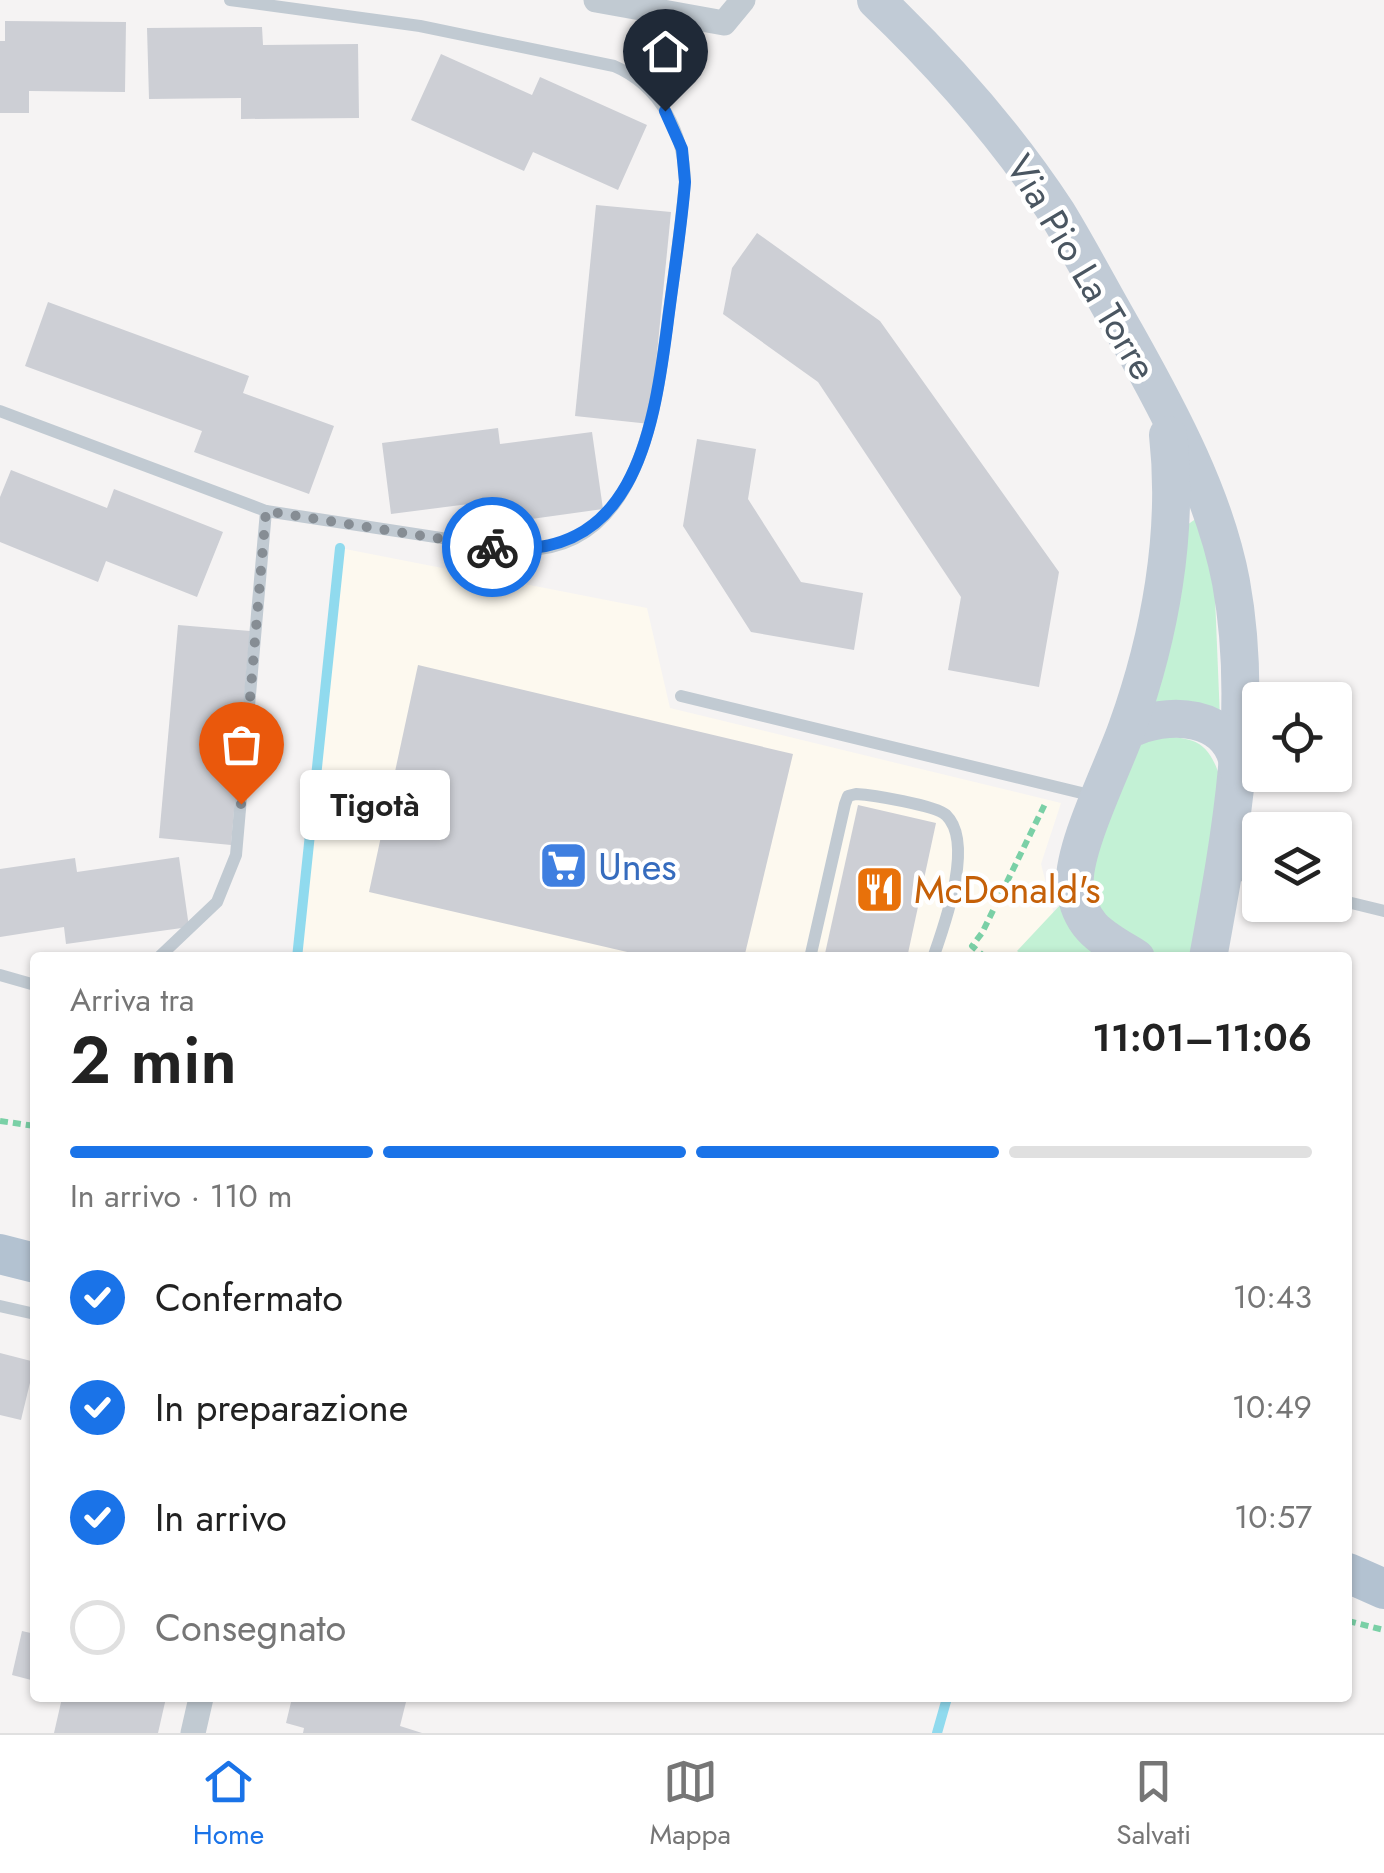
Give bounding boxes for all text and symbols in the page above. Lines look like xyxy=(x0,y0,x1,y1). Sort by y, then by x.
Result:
pin xyxy=(623,9,708,112)
icon: home xyxy=(638,24,693,79)
street label: Via Pio La Torre xyxy=(993,144,1171,390)
courier xyxy=(442,497,542,597)
icon: bike xyxy=(465,520,520,575)
map controls xyxy=(1242,682,1352,922)
button: locate xyxy=(1242,682,1352,792)
pin xyxy=(199,702,284,805)
icon: bag xyxy=(214,717,269,772)
callout: Tigotà xyxy=(301,769,451,839)
text: Tigotà xyxy=(330,782,420,828)
button: layers xyxy=(1242,812,1352,922)
place label: Unes xyxy=(598,839,677,894)
supermarket icon: Unes xyxy=(537,840,589,892)
place label: McDonald's xyxy=(914,862,1101,917)
restaurant icon: McDonald's xyxy=(853,863,905,915)
text: Arriva tra xyxy=(70,977,195,1023)
text: 11:01–11:06 xyxy=(1092,1010,1312,1065)
text: 2 min xyxy=(70,1013,237,1107)
text: In arrivo · 110 m xyxy=(70,1173,292,1219)
icon: check xyxy=(70,1270,125,1325)
text: Confermato xyxy=(155,1270,343,1325)
text: 10:43 xyxy=(1233,1274,1312,1320)
icon: check xyxy=(70,1380,125,1435)
text: In preparazione xyxy=(155,1380,408,1435)
text: 10:49 xyxy=(1232,1384,1312,1430)
icon: check xyxy=(70,1490,125,1545)
text: In arrivo xyxy=(155,1490,287,1545)
text: 10:57 xyxy=(1234,1494,1312,1540)
text: Consegnato xyxy=(155,1600,346,1655)
tab: Home xyxy=(193,1754,264,1855)
tab: Mappa xyxy=(649,1754,731,1855)
tab: Salvati xyxy=(1116,1754,1191,1855)

